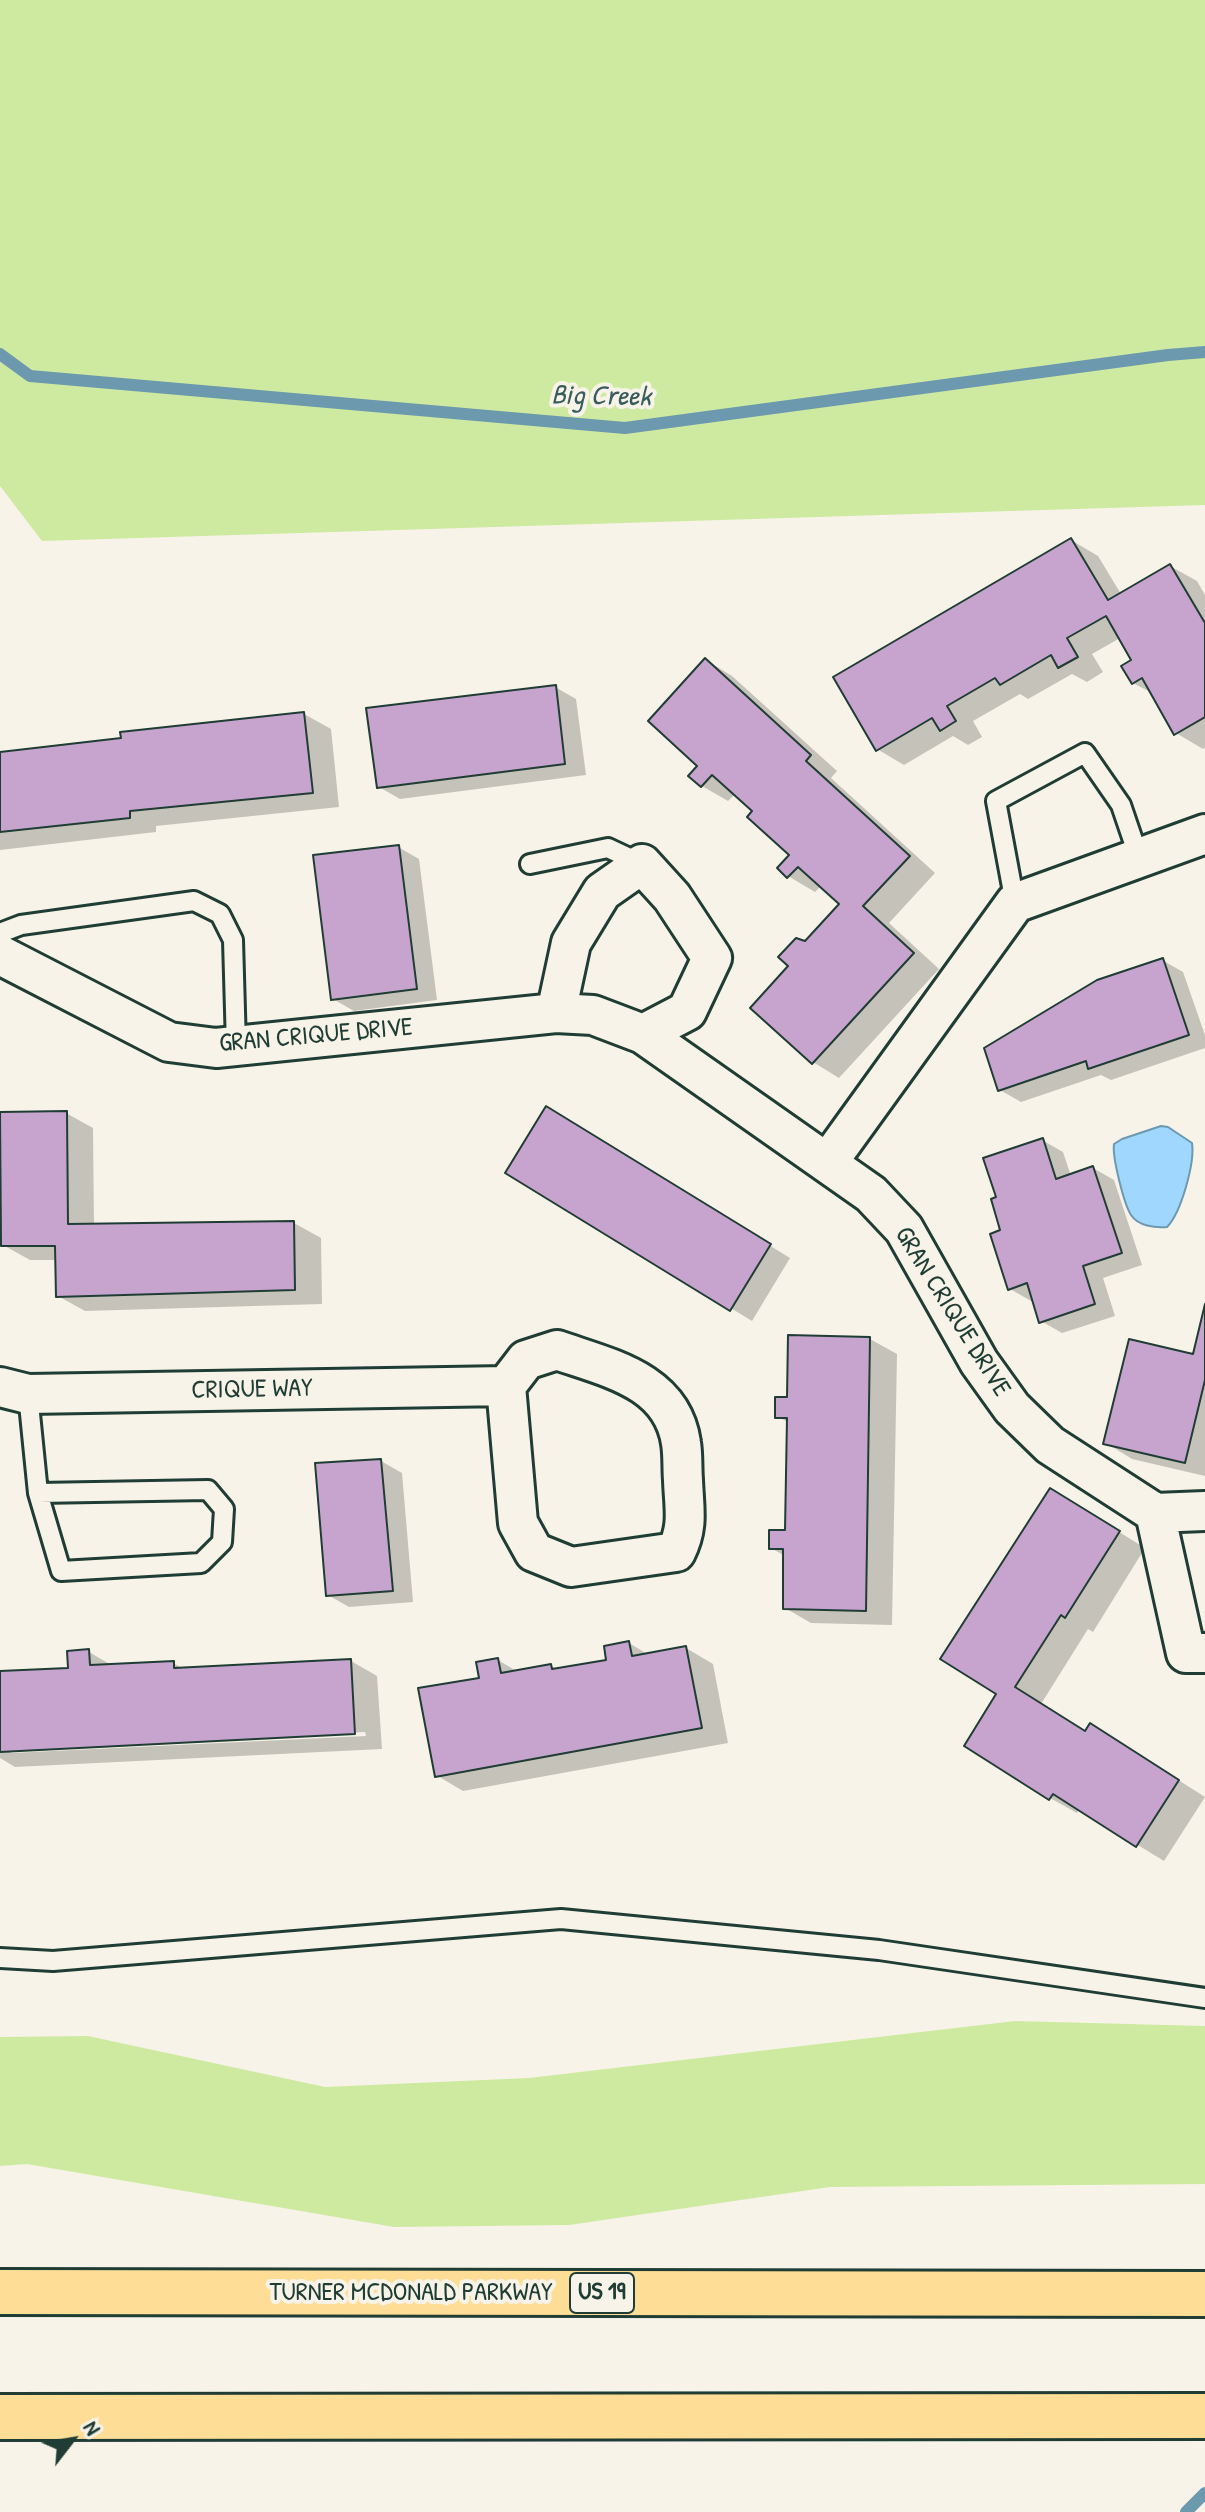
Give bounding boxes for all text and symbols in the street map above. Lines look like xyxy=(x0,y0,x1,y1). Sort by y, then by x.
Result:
water label: Big Creek xyxy=(551,379,651,415)
street label: GRAN CRIQUE DRIVE xyxy=(218,1012,414,1060)
street label: GRAN CRIQUE DRIVE xyxy=(887,1221,1017,1403)
street label: CRIQUE WAY xyxy=(191,1373,313,1407)
road number: US 19 xyxy=(570,2273,634,2313)
street label: TURNER MCDONALD PARKWAY xyxy=(269,2277,553,2309)
north arrow xyxy=(32,2400,112,2480)
text: N xyxy=(77,2415,108,2440)

